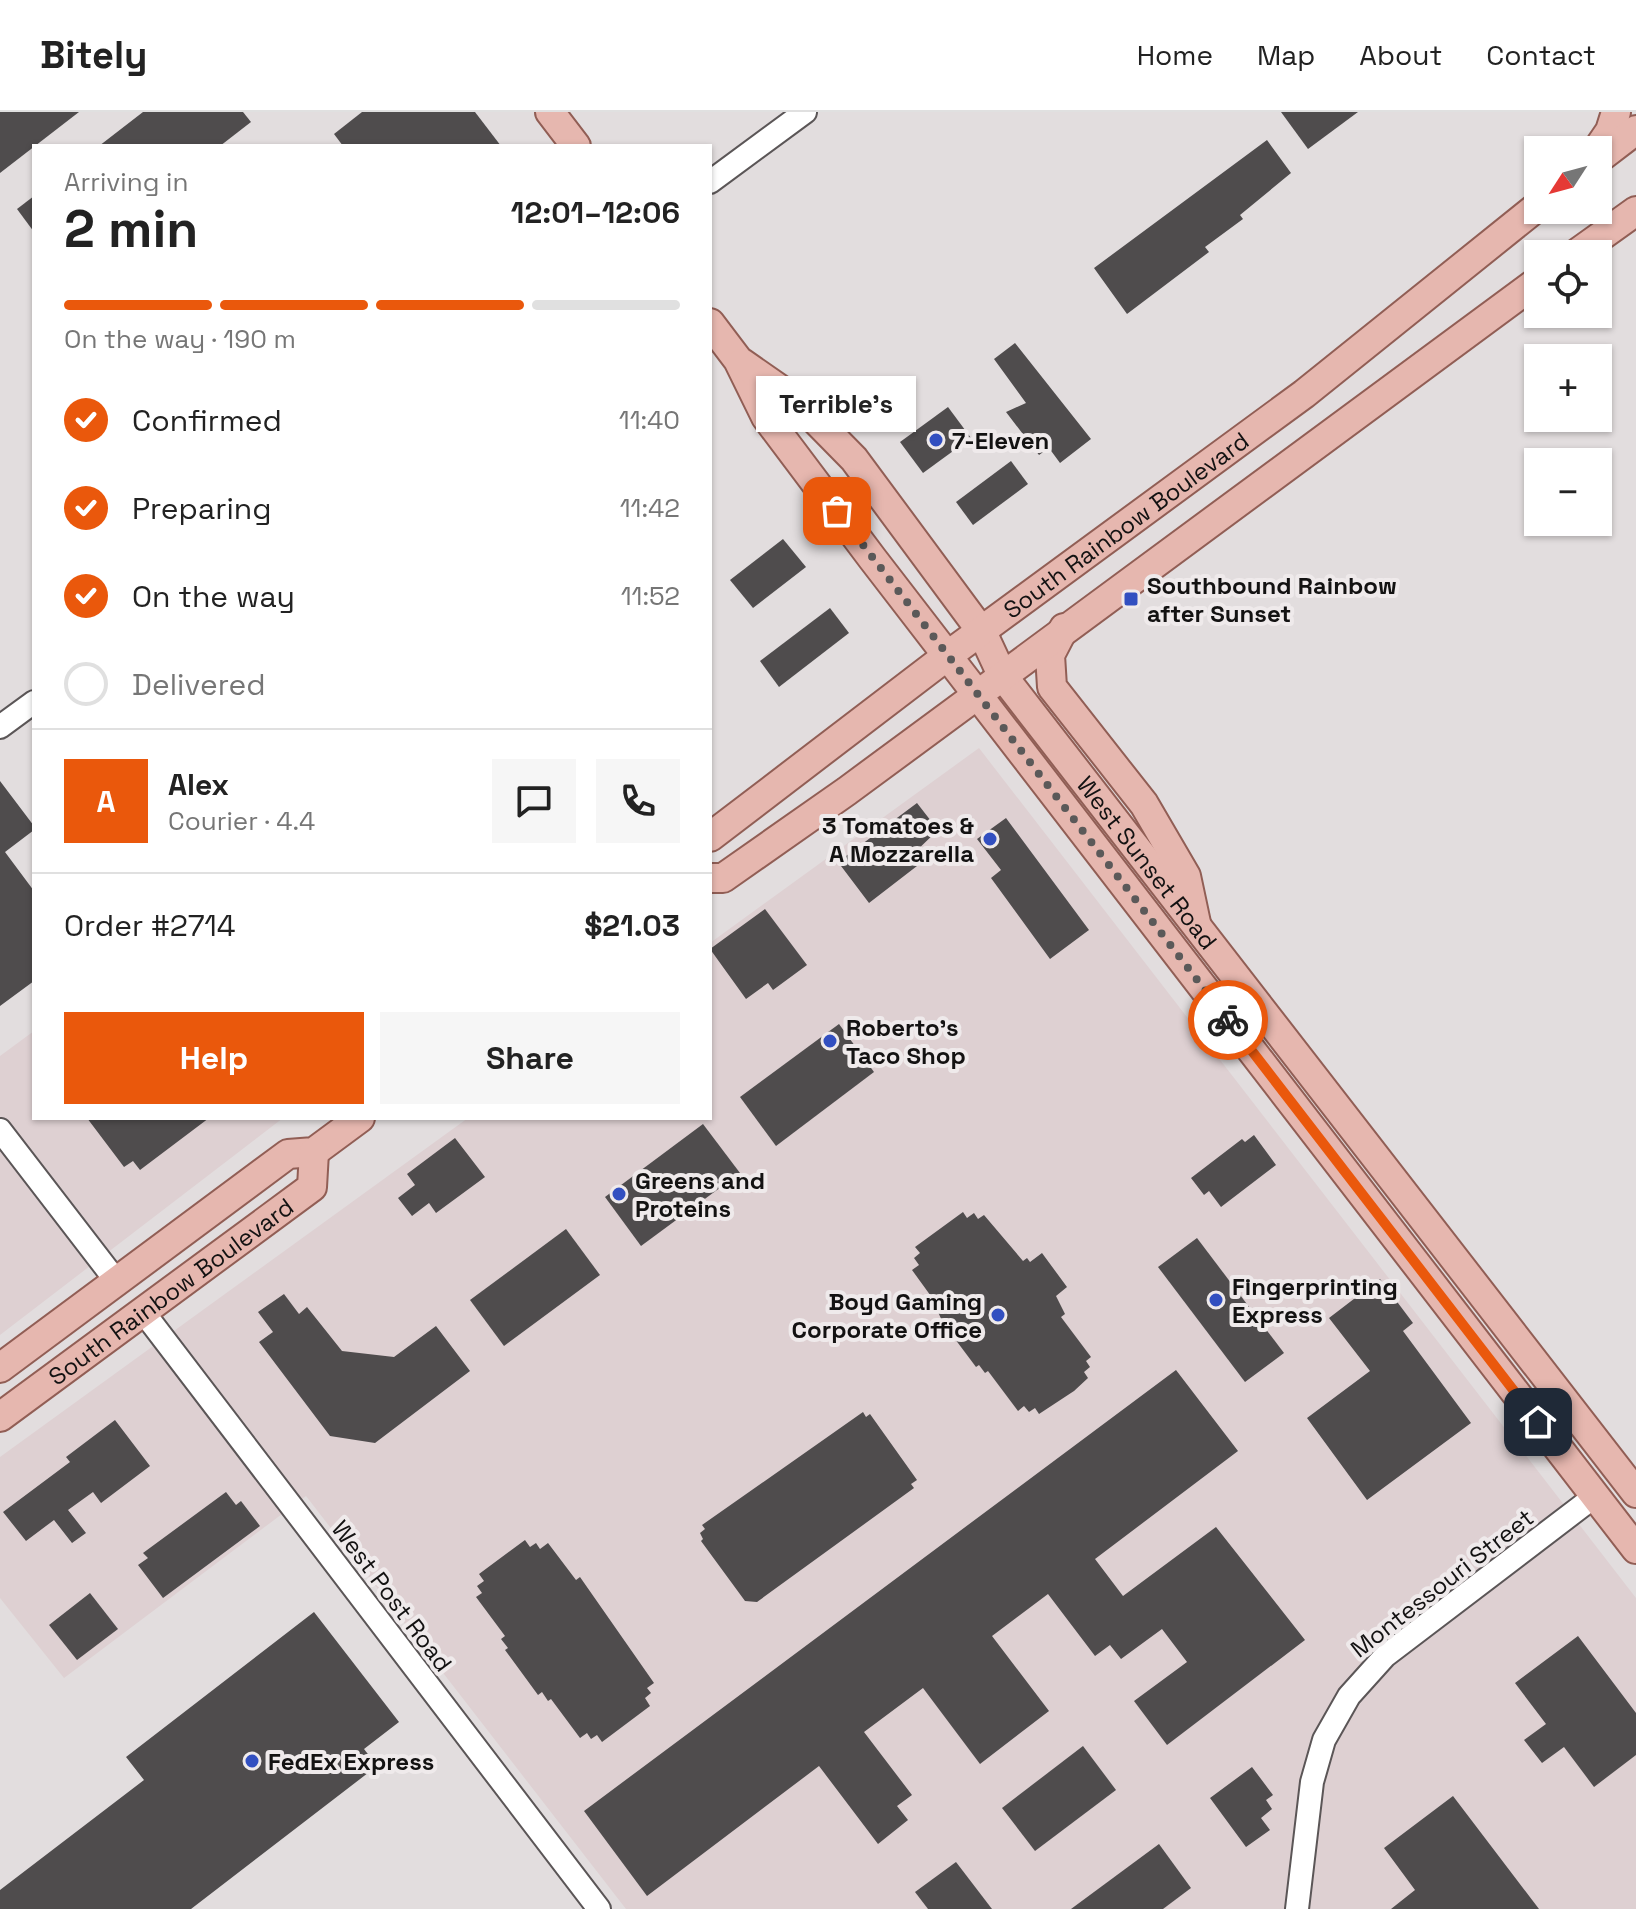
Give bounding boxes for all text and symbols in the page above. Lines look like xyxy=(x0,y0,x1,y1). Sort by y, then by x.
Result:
text: Bitely xyxy=(40,31,147,79)
text: Home xyxy=(1137,37,1213,73)
text: Map xyxy=(1257,37,1315,73)
text: About xyxy=(1359,37,1442,73)
text: Contact xyxy=(1486,37,1596,73)
north arrow xyxy=(1524,136,1612,224)
map controls xyxy=(1524,136,1612,536)
text: Arriving in xyxy=(64,165,188,199)
text: 12:01–12:06 xyxy=(511,193,680,232)
text: 2 min xyxy=(64,196,198,262)
button: locate xyxy=(1524,240,1612,328)
text: On the way · 190 m xyxy=(64,322,296,356)
button: + xyxy=(1524,344,1612,432)
callout: Terrible's xyxy=(757,375,917,431)
text: Terrible's xyxy=(779,387,893,421)
icon: check xyxy=(64,398,108,442)
text: Confirmed xyxy=(132,401,282,440)
text: 11:40 xyxy=(619,403,680,437)
street label: South Rainbow Boulevard xyxy=(997,424,1255,625)
place label: 7-Eleven xyxy=(952,425,1049,456)
marker: 7-Eleven xyxy=(927,431,945,449)
button: − xyxy=(1524,448,1612,536)
pin xyxy=(803,477,871,545)
icon: check xyxy=(64,486,108,530)
text: Preparing xyxy=(132,489,271,528)
icon: bag xyxy=(815,489,859,533)
text: 11:42 xyxy=(620,491,680,525)
place label: Southbound Rainbow after Sunset xyxy=(1147,570,1397,629)
icon: check xyxy=(64,574,108,618)
text: On the way xyxy=(132,577,295,616)
text: 11:52 xyxy=(621,579,680,613)
marker: Southbound Rainbow after Sunset xyxy=(1122,590,1140,608)
text: Delivered xyxy=(132,665,266,704)
button: chat xyxy=(492,759,576,843)
button: phone xyxy=(596,759,680,843)
text: Alex xyxy=(168,765,229,804)
street label: West Sunset Road xyxy=(1070,770,1224,955)
text: A xyxy=(96,782,116,821)
text: Courier · 4.4 xyxy=(168,804,315,838)
place label: 3 Tomatoes & A Mozzarella xyxy=(822,810,974,869)
marker: 3 Tomatoes & A Mozzarella xyxy=(981,830,999,848)
text: Order #2714 xyxy=(64,906,236,945)
text: $21.03 xyxy=(584,906,680,945)
courier xyxy=(1188,980,1268,1060)
icon: bike xyxy=(1206,998,1250,1042)
button: Help xyxy=(64,1012,364,1104)
button: Share xyxy=(380,1012,680,1104)
place label: Roberto's Taco Shop xyxy=(846,1012,966,1071)
marker: Roberto's Taco Shop xyxy=(821,1032,839,1050)
place label: Greens and Proteins xyxy=(635,1165,765,1224)
marker: Greens and Proteins xyxy=(610,1185,628,1203)
street label: South Rainbow Boulevard xyxy=(42,1191,299,1392)
place label: Fingerprinting Express xyxy=(1232,1271,1398,1330)
place label: Boyd Gaming Corporate Office xyxy=(792,1286,982,1345)
marker: Fingerprinting Express xyxy=(1207,1291,1225,1309)
marker: Boyd Gaming Corporate Office xyxy=(989,1306,1007,1324)
pin xyxy=(1504,1388,1572,1456)
icon: home xyxy=(1516,1400,1560,1444)
street label: Montessouri Street xyxy=(1344,1502,1540,1664)
street label: West Post Road xyxy=(325,1514,459,1678)
place label: FedEx Express xyxy=(268,1746,434,1777)
marker: FedEx Express xyxy=(243,1752,261,1770)

